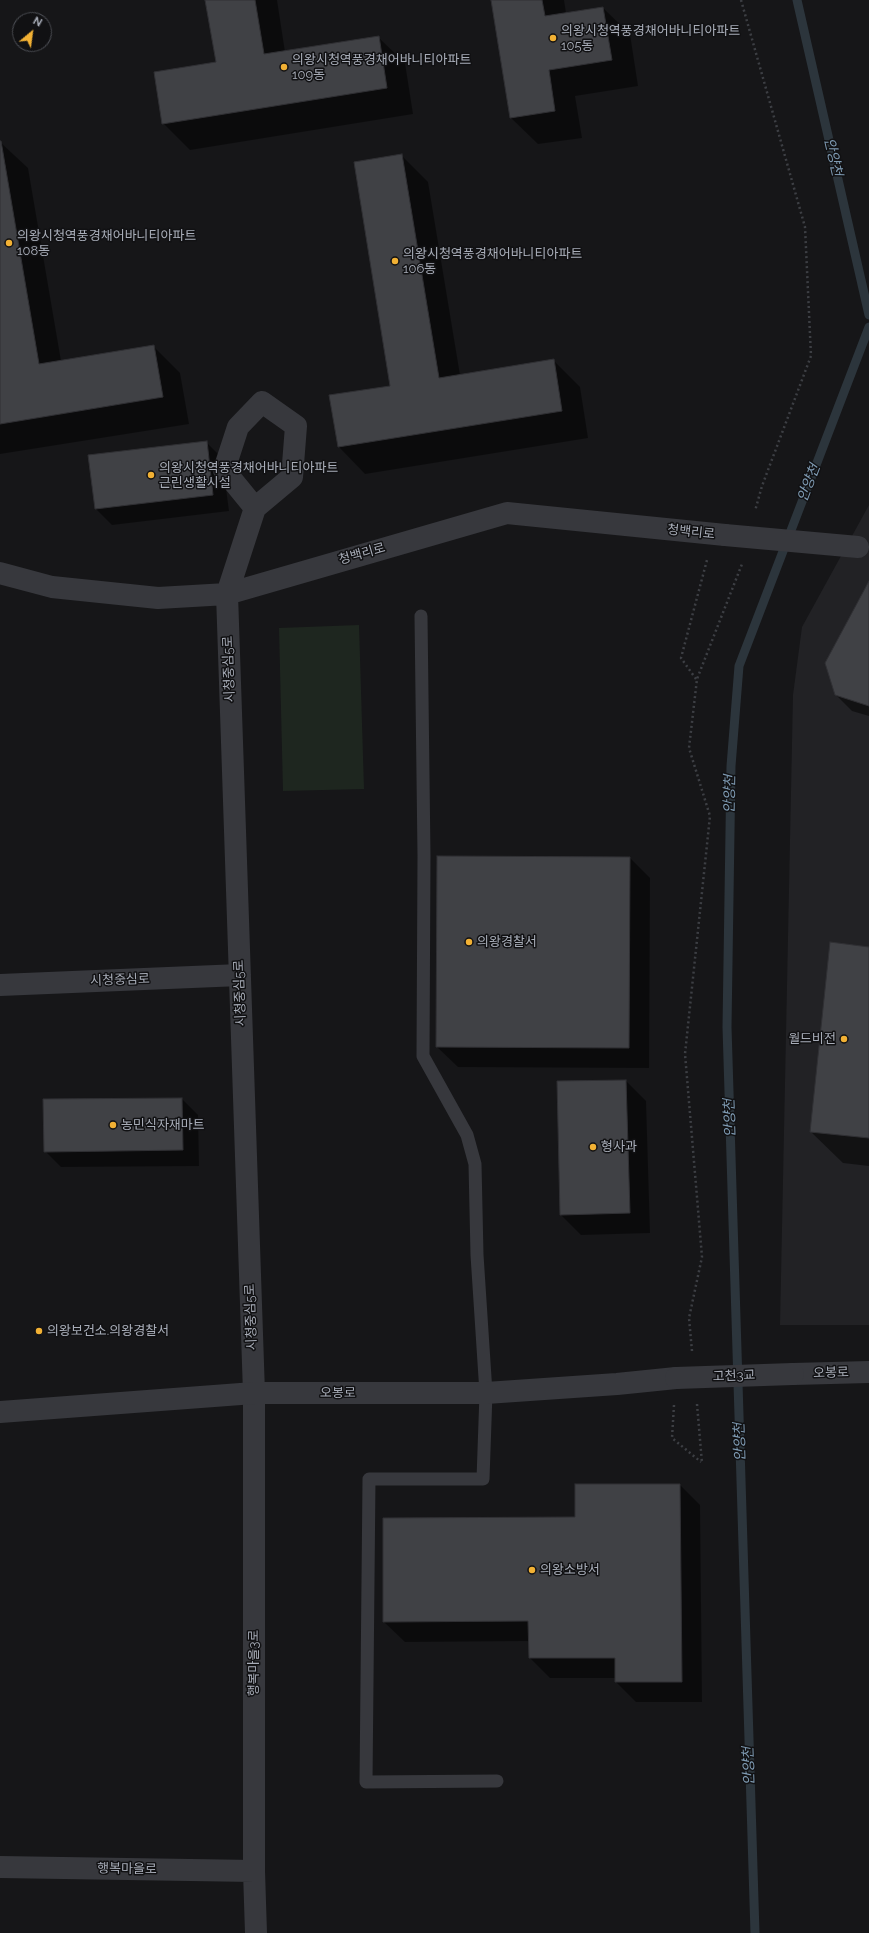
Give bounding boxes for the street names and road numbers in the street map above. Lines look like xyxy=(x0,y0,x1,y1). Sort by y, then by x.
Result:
street label: 청백리로 xyxy=(666,522,716,542)
street label: 청백리로 xyxy=(337,540,387,568)
street label: 시청중심5로 xyxy=(220,635,238,703)
street label: 시청중심5로 xyxy=(231,959,249,1027)
street label: 시청중심로 xyxy=(90,971,150,989)
street label: 시청중심5로 xyxy=(242,1283,260,1351)
street label: 오봉로 xyxy=(813,1365,849,1381)
street label: 고천3교 xyxy=(712,1367,756,1385)
street label: 오봉로 xyxy=(320,1385,356,1401)
street label: 행복마을3로 xyxy=(246,1630,262,1696)
street label: 행복마을로 xyxy=(97,1861,157,1877)

